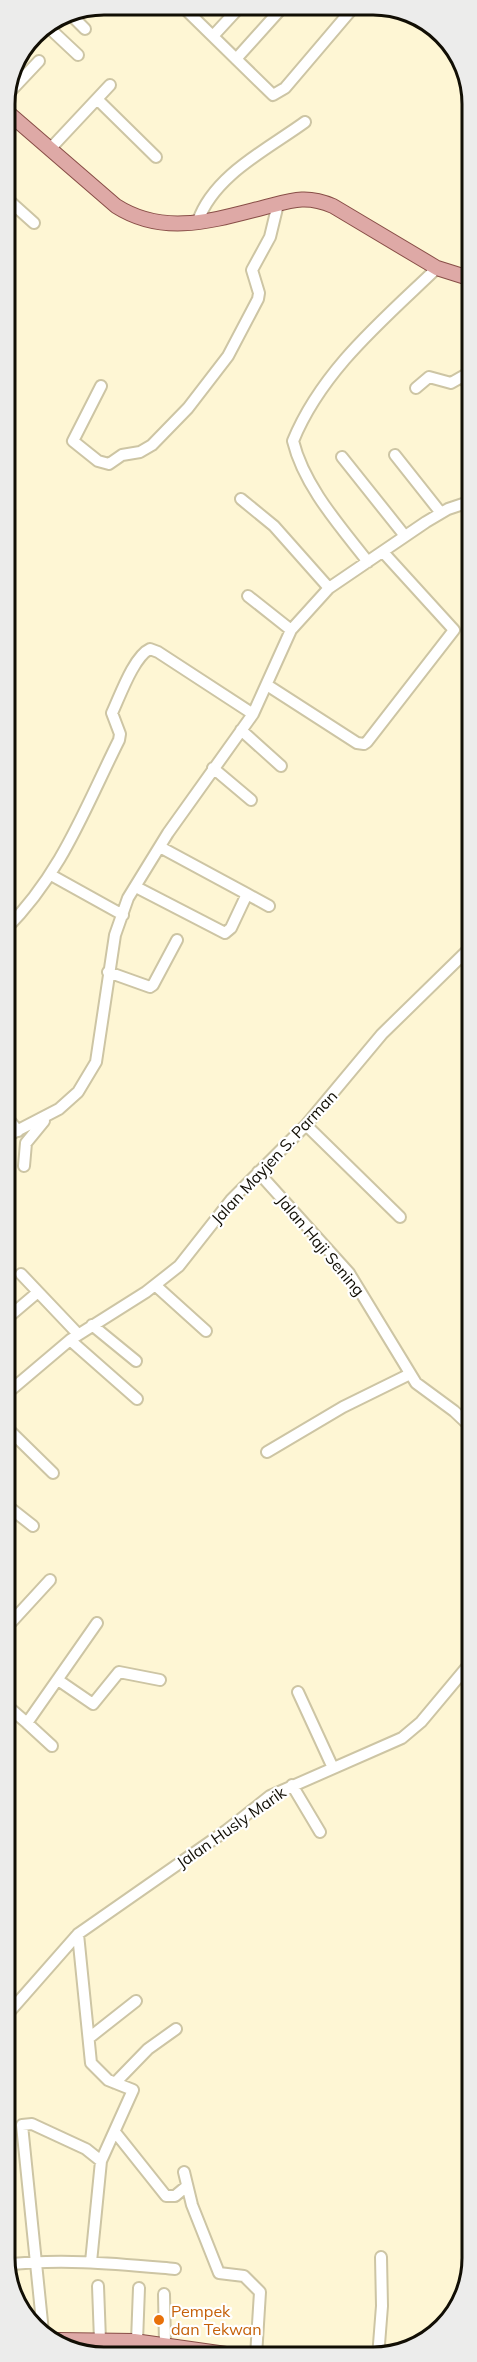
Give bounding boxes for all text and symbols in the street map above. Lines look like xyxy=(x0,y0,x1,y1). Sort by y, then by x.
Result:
street label: Jalan Mayjen S. Parman xyxy=(207,1086,341,1228)
street label: Jalan Haji Sening xyxy=(273,1190,369,1300)
street label: Jalan Husly Marik xyxy=(172,1781,290,1872)
place label: Pempek dan Tekwan xyxy=(171,2301,262,2339)
marker: Pempek dan Tekwan xyxy=(152,2313,166,2327)

